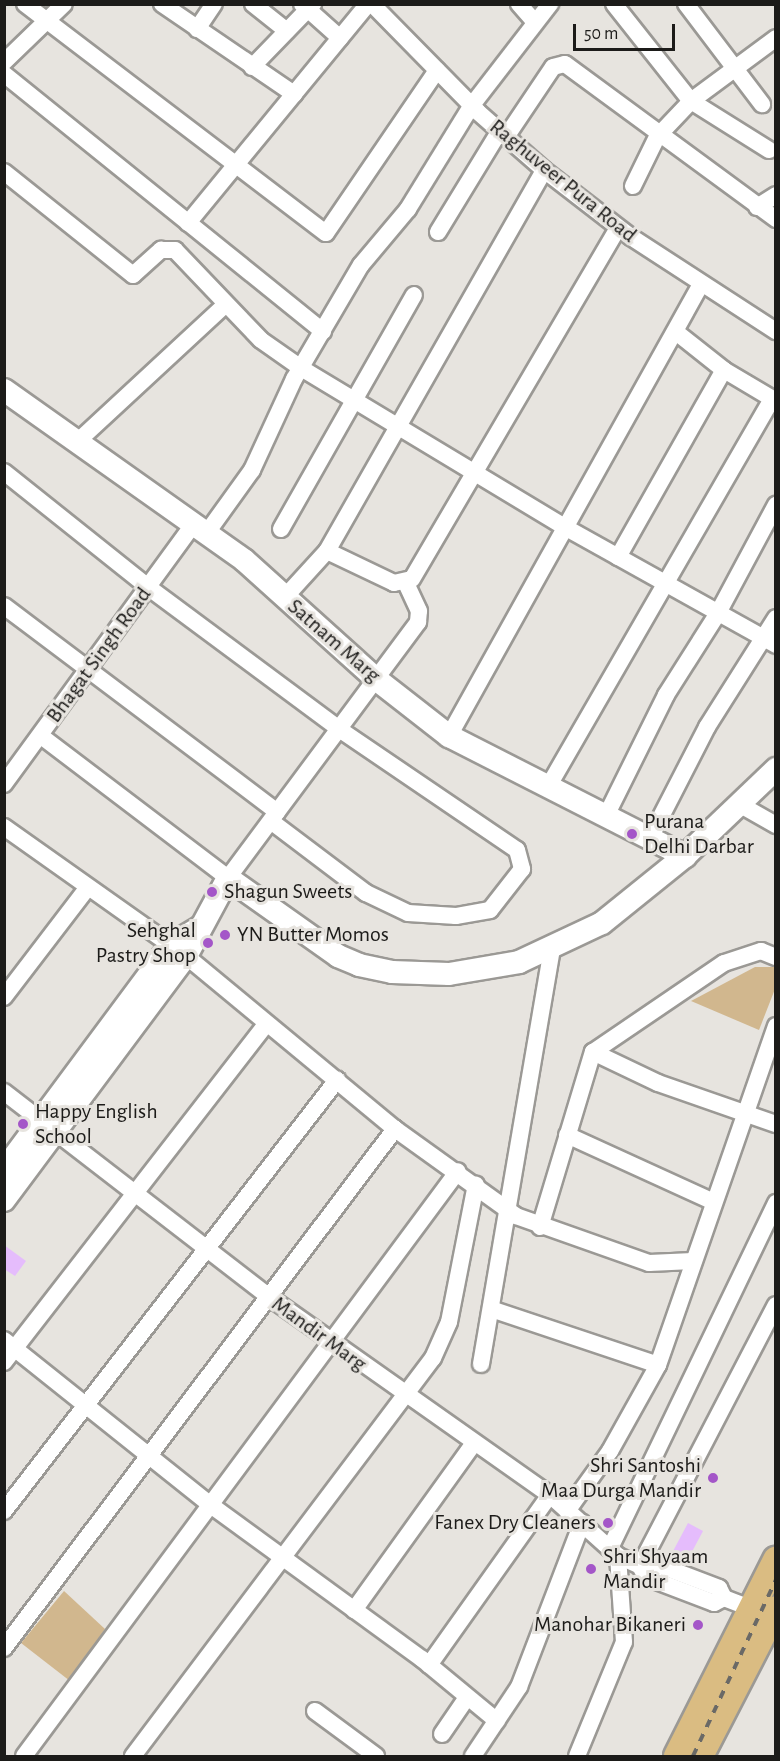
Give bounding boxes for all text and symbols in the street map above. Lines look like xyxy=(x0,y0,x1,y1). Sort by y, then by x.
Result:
scale bar xyxy=(576,12,678,50)
text: 50 m xyxy=(584,25,618,43)
street label: Raghuveer Pura Road xyxy=(484,114,642,248)
street label: Bhagat Singh Road xyxy=(41,582,157,728)
street label: Satnam Marg xyxy=(282,593,386,689)
place label: Purana Delhi Darbar xyxy=(644,808,754,860)
marker: Purana Delhi Darbar xyxy=(625,827,639,841)
place label: Shagun Sweets xyxy=(224,879,352,905)
marker: Shagun Sweets xyxy=(205,885,219,899)
place label: Sehghal Pastry Shop xyxy=(96,917,196,968)
place label: YN Butter Momos xyxy=(237,922,389,948)
marker: YN Butter Momos xyxy=(218,928,232,942)
marker: Sehghal Pastry Shop xyxy=(201,936,215,950)
place label: Happy English School xyxy=(35,1098,158,1150)
marker: Happy English School xyxy=(16,1117,30,1131)
street label: Mandir Marg xyxy=(266,1291,372,1377)
place label: Shri Santoshi Maa Durga Mandir xyxy=(541,1452,701,1504)
marker: Shri Santoshi Maa Durga Mandir xyxy=(706,1471,720,1485)
place label: Fanex Dry Cleaners xyxy=(434,1510,596,1536)
marker: Fanex Dry Cleaners xyxy=(601,1516,615,1530)
place label: Shri Shyaam Mandir xyxy=(603,1543,708,1594)
marker: Shri Shyaam Mandir xyxy=(584,1562,598,1576)
place label: Manohar Bikaneri xyxy=(534,1612,686,1638)
marker: Manohar Bikaneri xyxy=(691,1618,705,1632)

